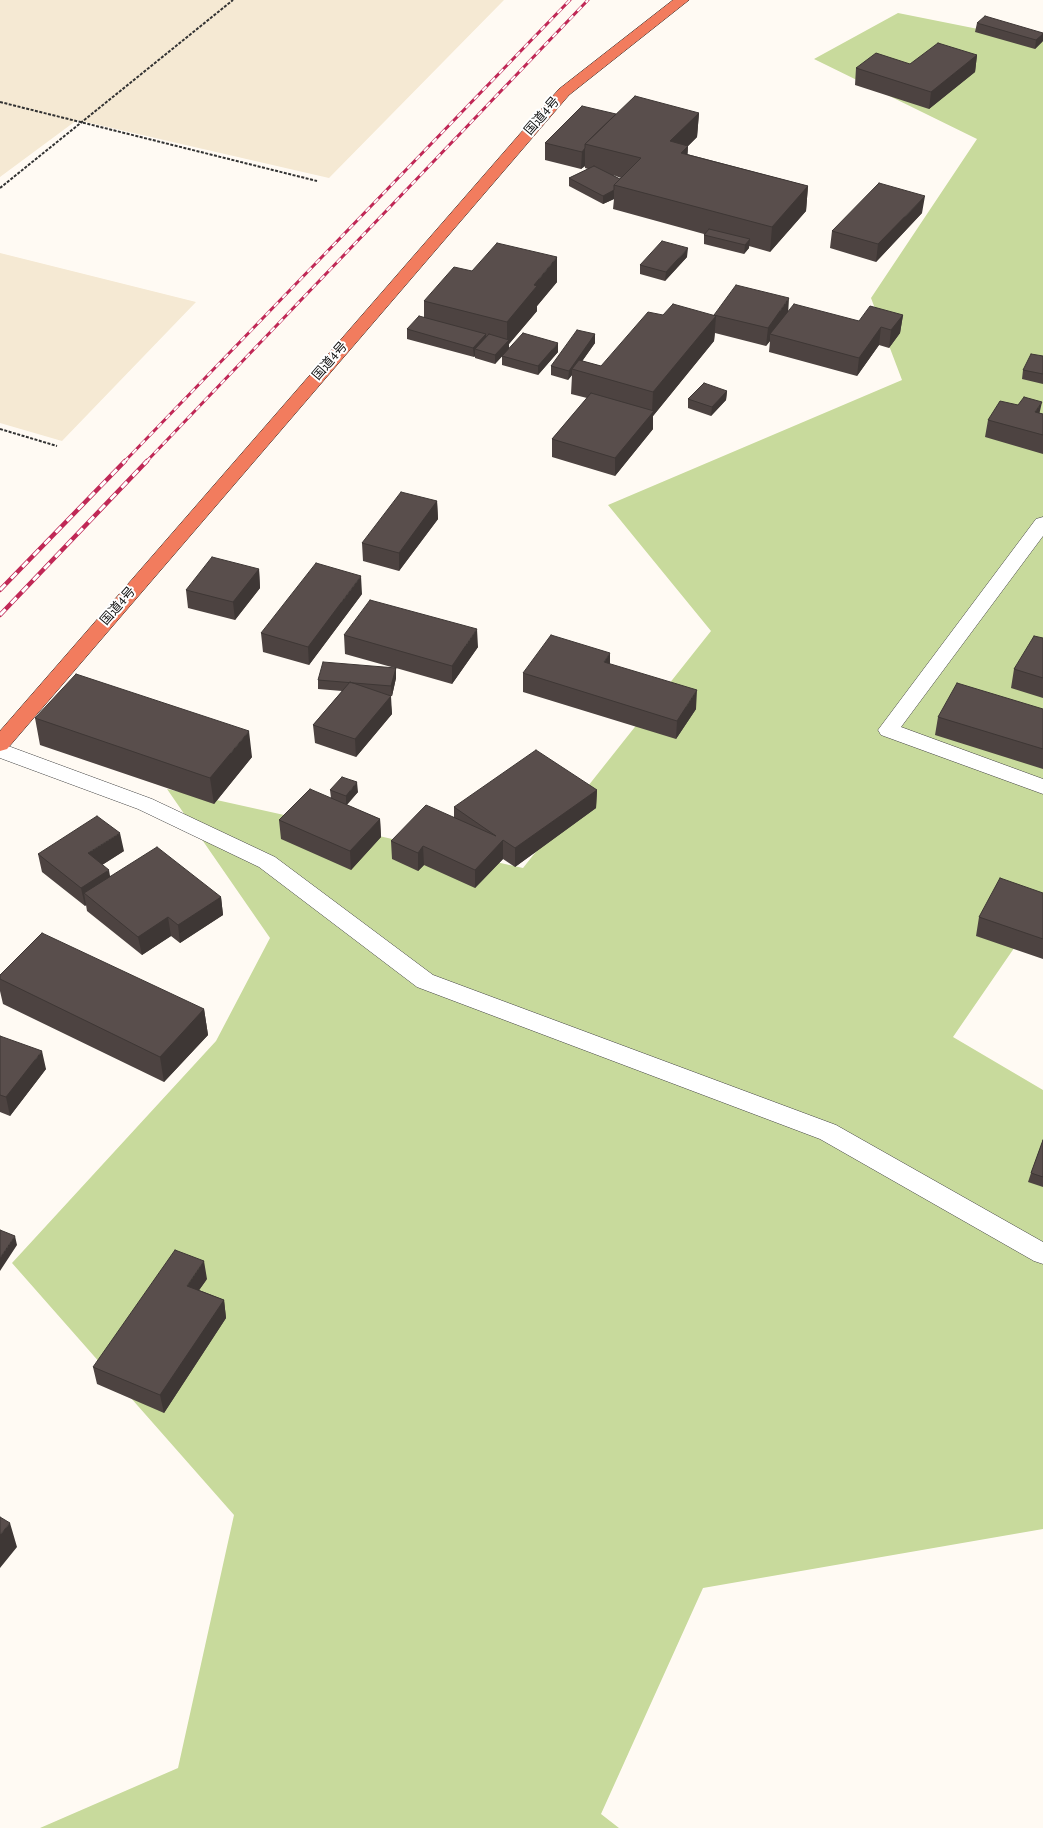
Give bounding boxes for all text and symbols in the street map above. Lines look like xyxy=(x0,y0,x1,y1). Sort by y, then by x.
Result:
street label: 国道4号 xyxy=(522,95,564,139)
street label: 国道4号 xyxy=(310,340,352,384)
street label: 国道4号 xyxy=(98,585,140,629)

